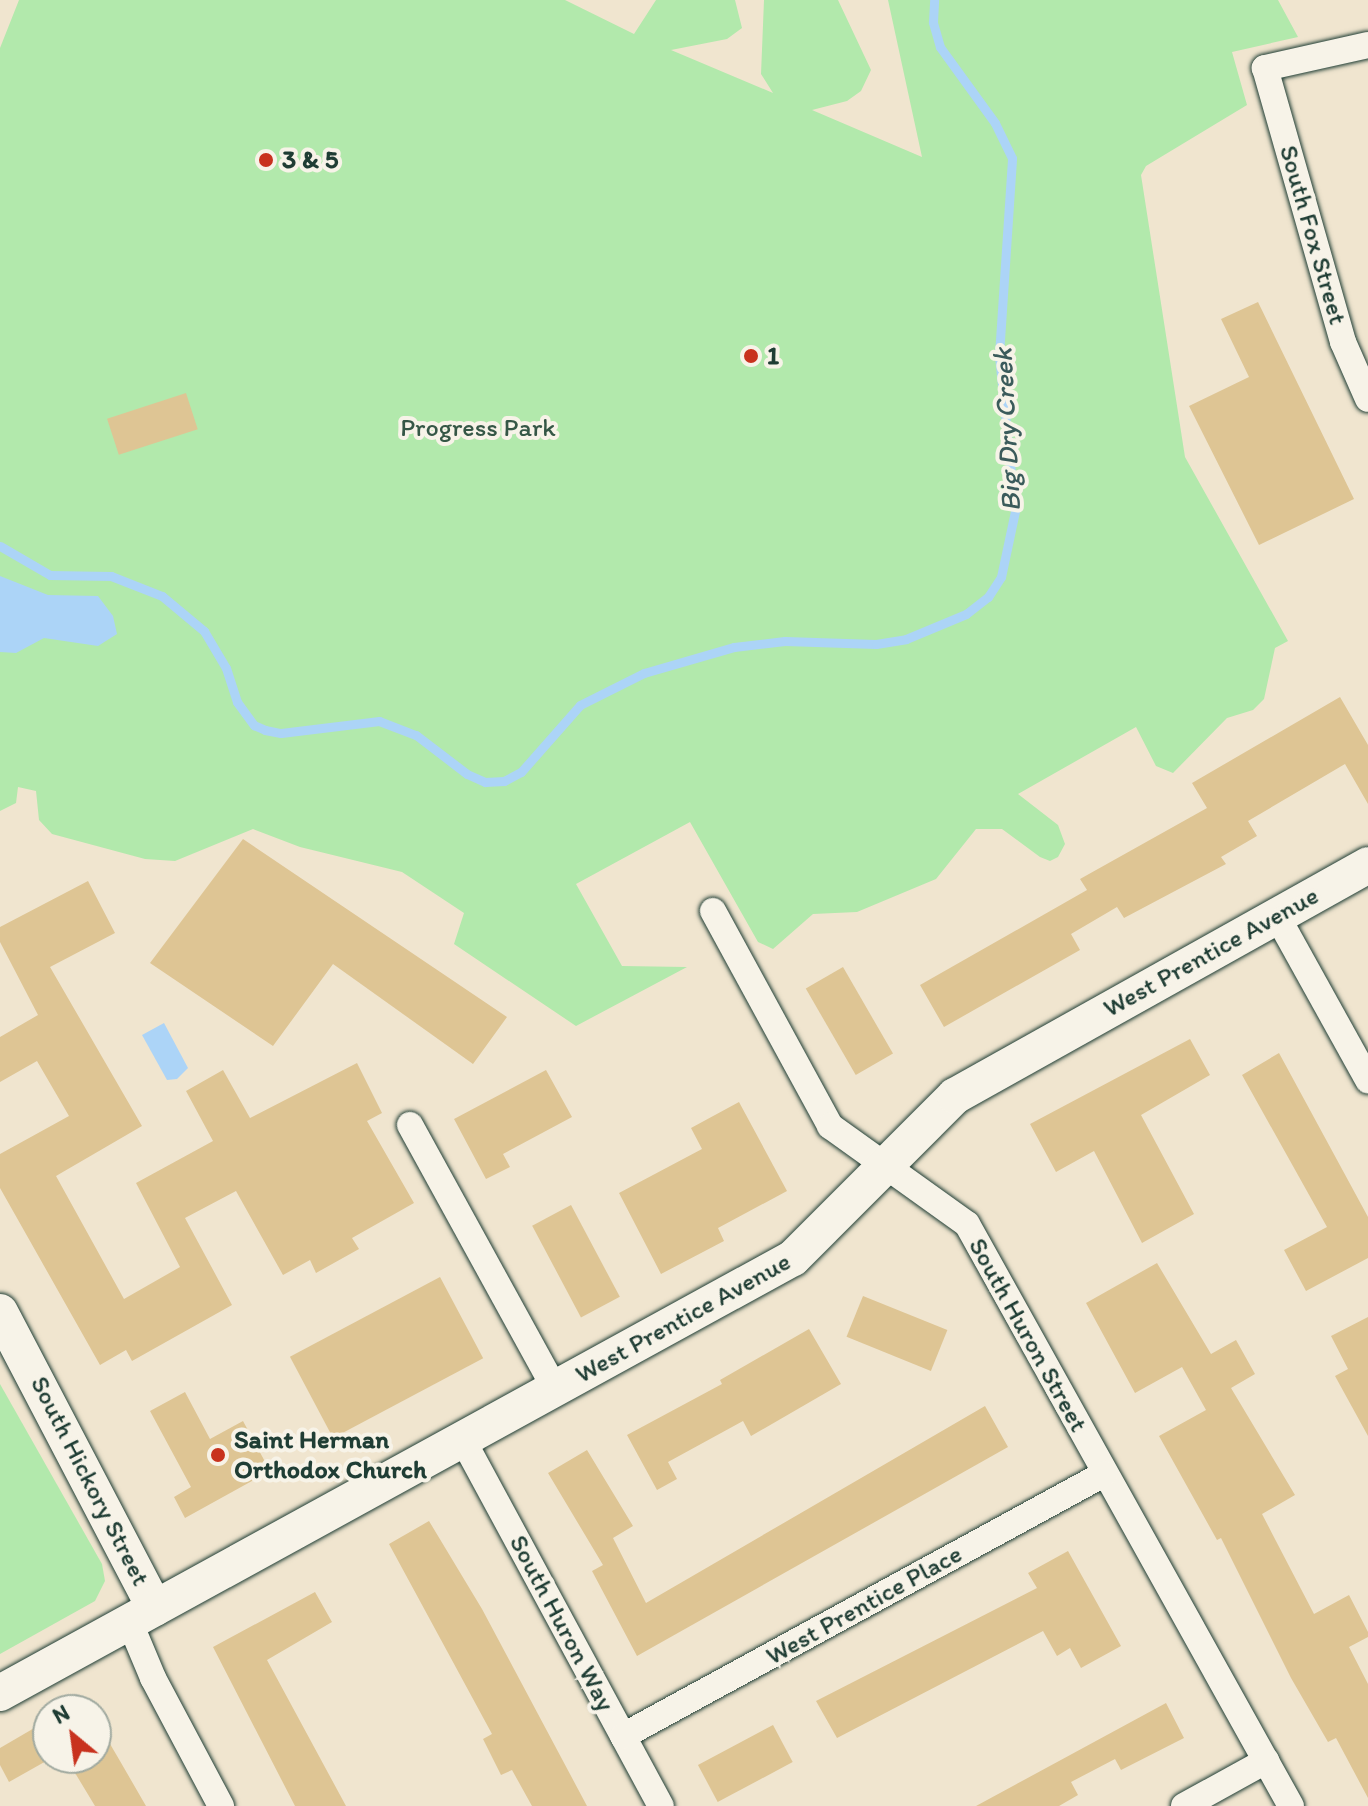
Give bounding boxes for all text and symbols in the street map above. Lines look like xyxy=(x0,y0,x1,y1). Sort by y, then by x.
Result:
street label: South Fox Street xyxy=(1273,142,1353,328)
place label: 3 & 5 xyxy=(282,144,338,176)
marker: 3 & 5 xyxy=(257,151,275,169)
place label: 1 xyxy=(767,340,779,372)
marker: 1 xyxy=(742,347,760,365)
water label: Big Dry Creek xyxy=(985,347,1027,513)
park label: Progress Park xyxy=(401,412,555,444)
street label: West Prentice Avenue xyxy=(1098,880,1324,1024)
street label: South Huron Street xyxy=(962,1233,1094,1437)
street label: West Prentice Avenue xyxy=(570,1246,796,1390)
street label: South Hickory Street xyxy=(24,1371,156,1591)
place label: Saint Herman Orthodox Church xyxy=(234,1424,427,1486)
marker: Saint Herman Orthodox Church xyxy=(209,1446,227,1464)
street label: South Huron Way xyxy=(503,1530,621,1716)
street label: West Prentice Place xyxy=(761,1538,967,1672)
north arrow xyxy=(32,1694,112,1774)
text: N xyxy=(48,1699,74,1730)

